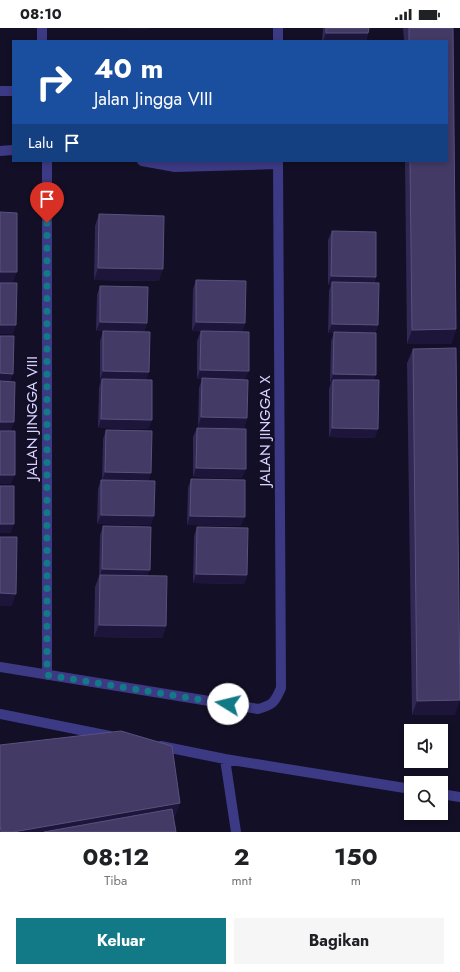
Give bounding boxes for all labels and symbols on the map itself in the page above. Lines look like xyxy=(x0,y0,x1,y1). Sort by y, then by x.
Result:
pin xyxy=(30,182,64,223)
street label: JALAN JINGGA VIII xyxy=(21,356,43,482)
street label: JALAN JINGGA X xyxy=(254,375,276,489)
position arrow xyxy=(207,683,249,725)

